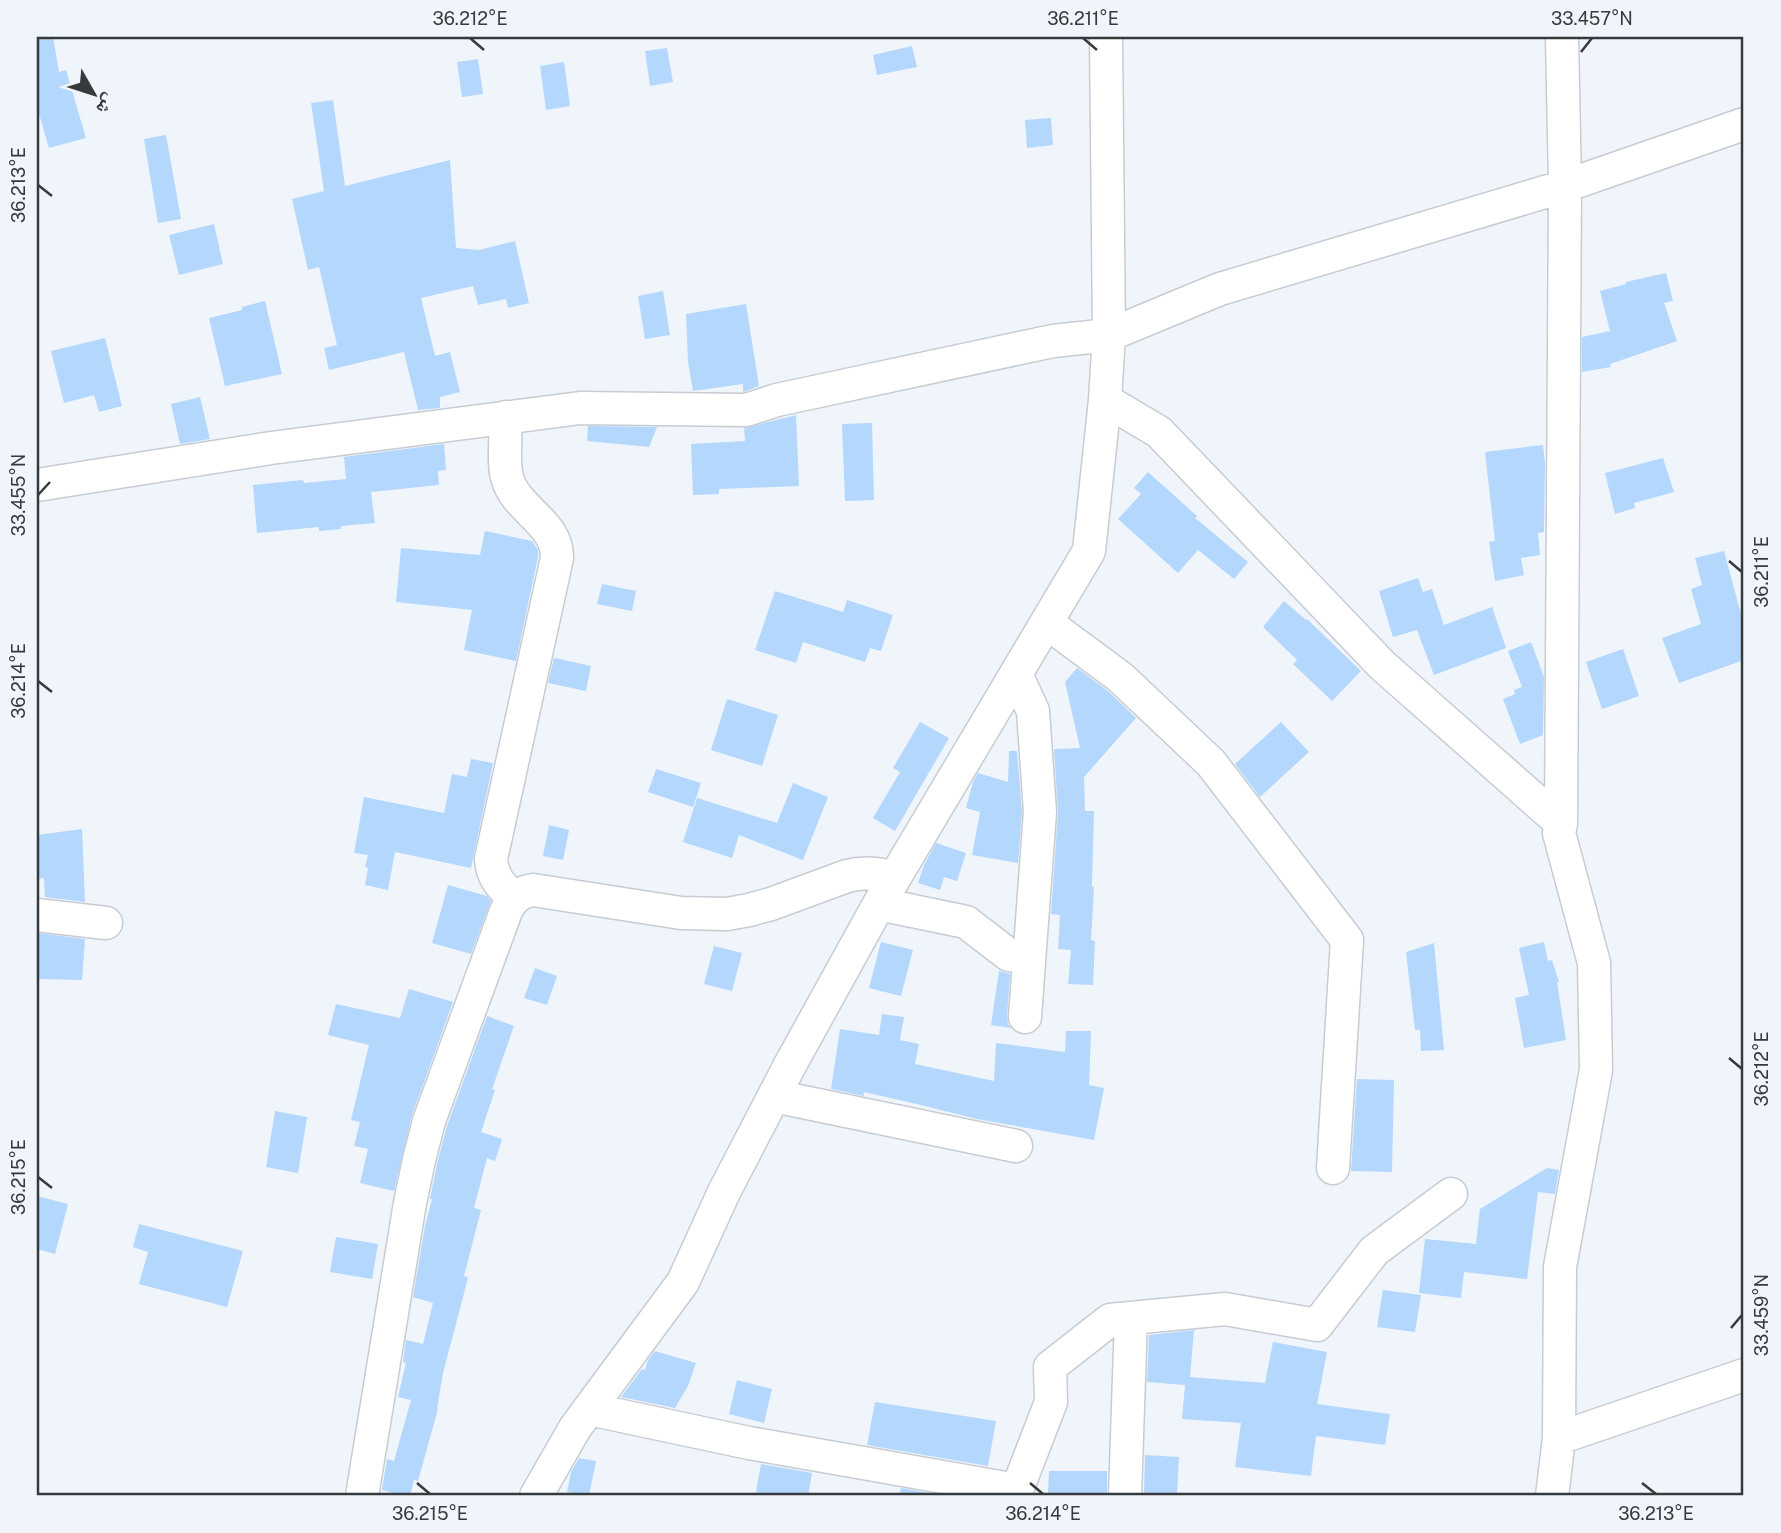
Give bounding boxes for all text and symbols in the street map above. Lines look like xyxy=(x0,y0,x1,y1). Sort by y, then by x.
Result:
text: 36.212°E xyxy=(432,8,508,29)
text: 36.211°E xyxy=(1047,8,1119,29)
text: 33.457°N xyxy=(1551,8,1633,29)
north arrow xyxy=(60,60,130,130)
text: ش xyxy=(92,89,122,119)
text: 36.213°E xyxy=(8,147,29,223)
text: 33.455°N xyxy=(8,454,29,536)
text: 36.211°E xyxy=(1751,536,1772,608)
text: 36.214°E xyxy=(8,643,29,719)
text: 36.212°E xyxy=(1751,1031,1772,1107)
text: 36.215°E xyxy=(8,1139,29,1215)
text: 33.459°N xyxy=(1751,1274,1772,1356)
text: 36.215°E xyxy=(392,1503,468,1524)
text: 36.214°E xyxy=(1005,1503,1081,1524)
text: 36.213°E xyxy=(1618,1503,1694,1524)

